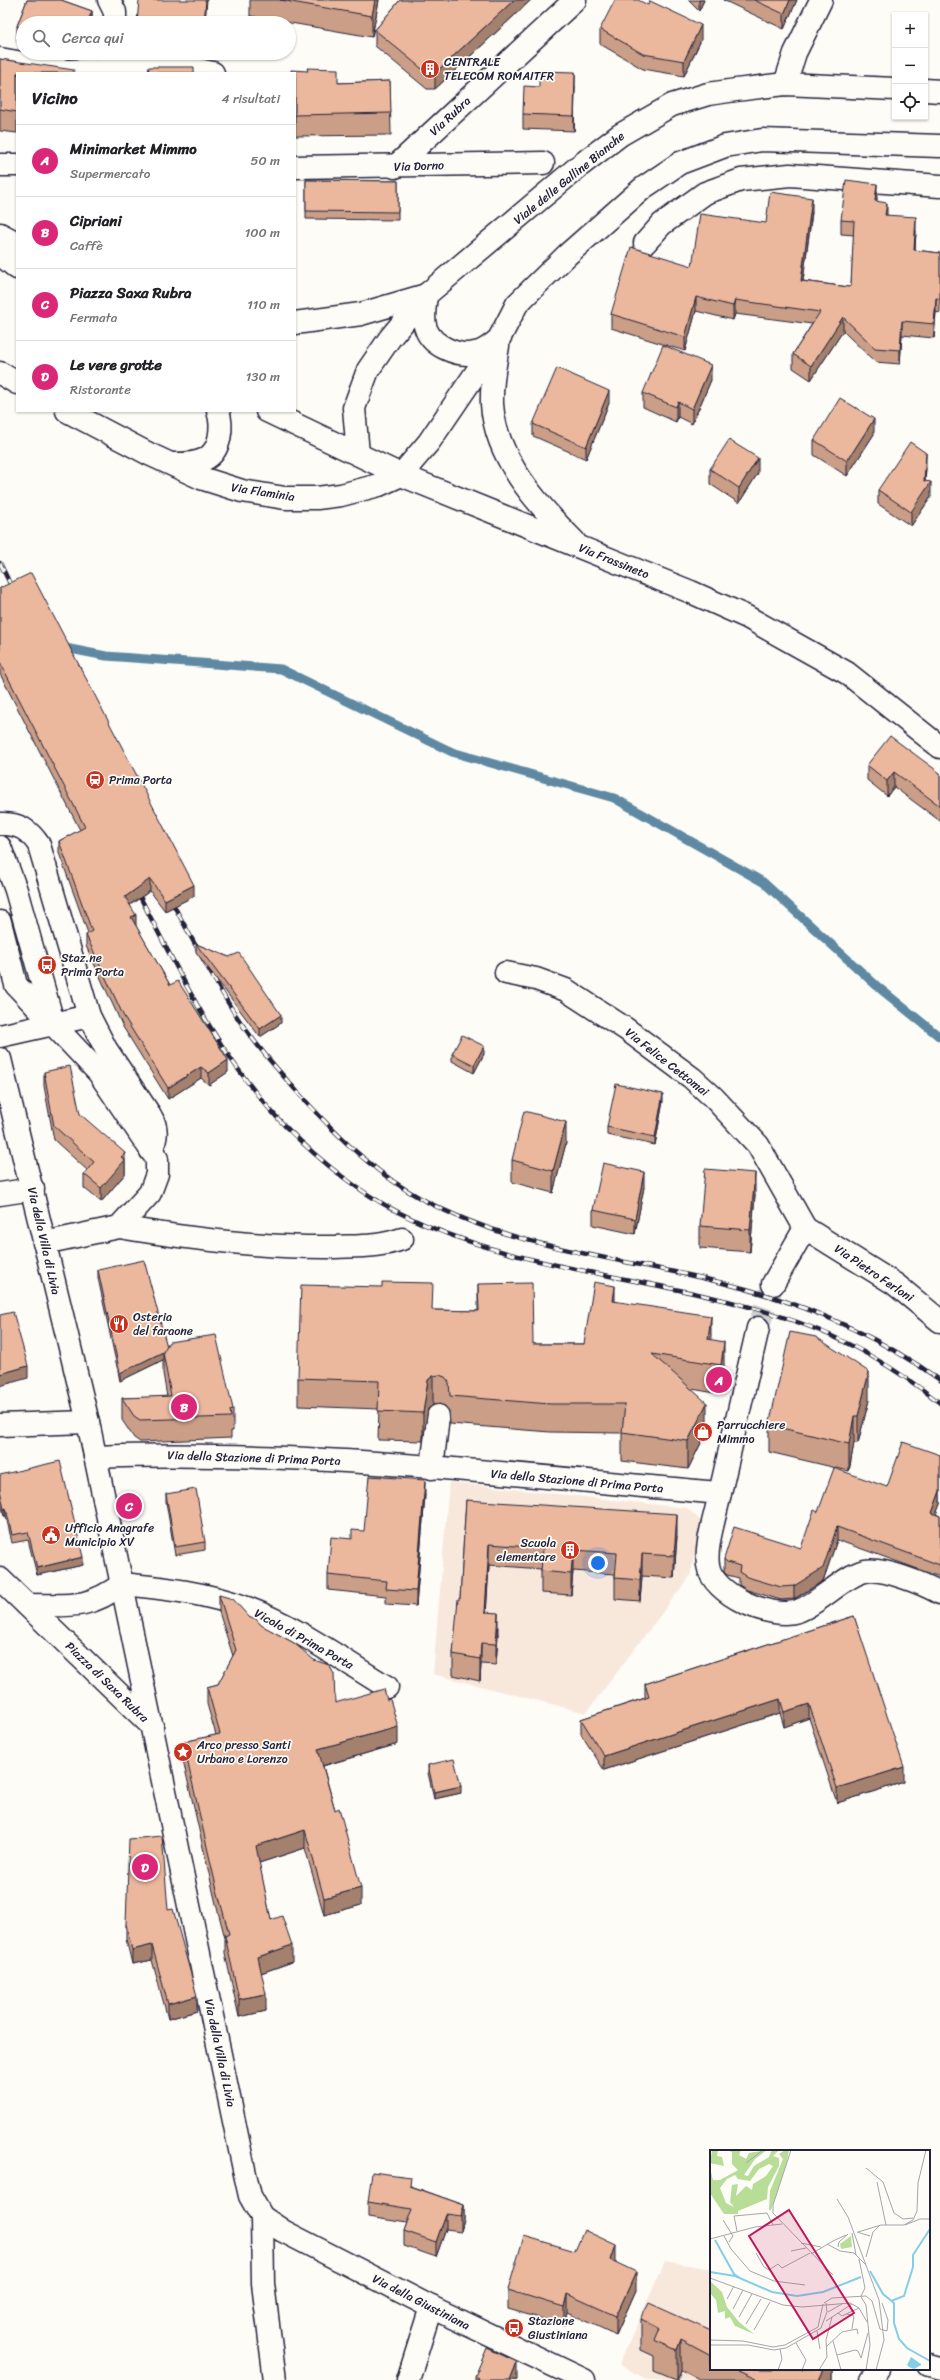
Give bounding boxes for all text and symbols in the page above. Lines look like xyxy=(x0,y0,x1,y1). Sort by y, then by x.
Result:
map controls xyxy=(892,12,928,120)
button: + xyxy=(892,12,928,48)
search box xyxy=(16,16,296,60)
text: Cerca qui xyxy=(62,25,124,51)
icon: search xyxy=(30,27,52,49)
button: − xyxy=(892,48,928,84)
place label: CENTRALE TELECOM ROMAITFR xyxy=(444,51,554,87)
building icon: CENTRALE TELECOM ROMAITFR xyxy=(419,58,441,80)
text: Vicino xyxy=(32,83,78,113)
button: locate xyxy=(892,84,928,120)
text: 4 risultati xyxy=(221,87,280,110)
street label: Via Rubra xyxy=(424,91,476,141)
street label: Viale delle Galline Bianche xyxy=(508,126,630,230)
text: Minimarket Mimmo xyxy=(70,136,197,162)
text: A xyxy=(41,149,49,172)
text: 50 m xyxy=(250,149,280,172)
street label: Via Dorno xyxy=(394,154,444,178)
text: Supermercato xyxy=(70,162,150,185)
text: Cipriani xyxy=(70,208,122,234)
text: B xyxy=(41,221,49,244)
text: 100 m xyxy=(245,221,280,244)
text: Caffè xyxy=(70,234,103,257)
text: Piazza Saxa Rubra xyxy=(70,280,192,306)
text: C xyxy=(41,293,49,316)
text: 110 m xyxy=(247,293,280,316)
text: Fermata xyxy=(70,306,117,329)
text: Le vere grotte xyxy=(70,352,162,378)
text: D xyxy=(41,365,49,388)
text: 130 m xyxy=(246,365,280,388)
text: Ristorante xyxy=(70,378,131,401)
street label: Via Flaminia xyxy=(230,476,296,508)
street label: Via Frassineto xyxy=(575,537,653,585)
station icon: Prima Porta xyxy=(84,769,106,791)
place label: Prima Porta xyxy=(109,769,172,791)
place label: Staz.ne Prima Porta xyxy=(61,947,124,983)
bus stop icon: Staz.ne Prima Porta xyxy=(36,954,58,976)
street label: Via Felice Cettomai xyxy=(620,1022,714,1102)
street label: Via della Villa di Livia xyxy=(21,1185,67,1297)
street label: Via Pietro Ferloni xyxy=(830,1238,919,1308)
place label: Osteria del faraone xyxy=(133,1306,193,1342)
restaurant icon: Osteria del faraone xyxy=(108,1313,130,1335)
pin: A xyxy=(706,1365,732,1395)
pin: B xyxy=(171,1392,197,1422)
place label: Parrucchiere Mimmo xyxy=(717,1414,785,1450)
shop icon: Parrucchiere Mimmo xyxy=(692,1421,714,1443)
street label: Via della Stazione di Prima Porta xyxy=(167,1444,341,1472)
street label: Via della Stazione di Prima Porta xyxy=(490,1462,664,1500)
pin: C xyxy=(116,1491,142,1521)
place label: Ufficio Anagrafe Municipio XV xyxy=(65,1517,154,1553)
public building icon: Ufficio Anagrafe Municipio XV xyxy=(40,1524,62,1546)
place label: Scuola elementare xyxy=(496,1532,556,1568)
building icon: Scuola elementare xyxy=(559,1539,581,1561)
your location xyxy=(588,1553,608,1573)
street label: Vicolo di Prima Porta xyxy=(250,1602,359,1676)
street label: Piazza di Saxa Rubra xyxy=(60,1636,155,1729)
place label: Arco presso Santi Urbano e Lorenzo xyxy=(196,1734,291,1770)
place icon: Arco presso Santi Urbano e Lorenzo xyxy=(172,1741,194,1763)
pin: D xyxy=(132,1852,158,1882)
street label: Via della Villa di Livia xyxy=(198,1997,242,2109)
inset map xyxy=(710,2150,930,2370)
street label: Via della Giustiniana xyxy=(368,2268,474,2336)
place label: Stazione Giustiniana xyxy=(528,2310,588,2346)
bus stop icon: Stazione Giustiniana xyxy=(503,2317,525,2339)

